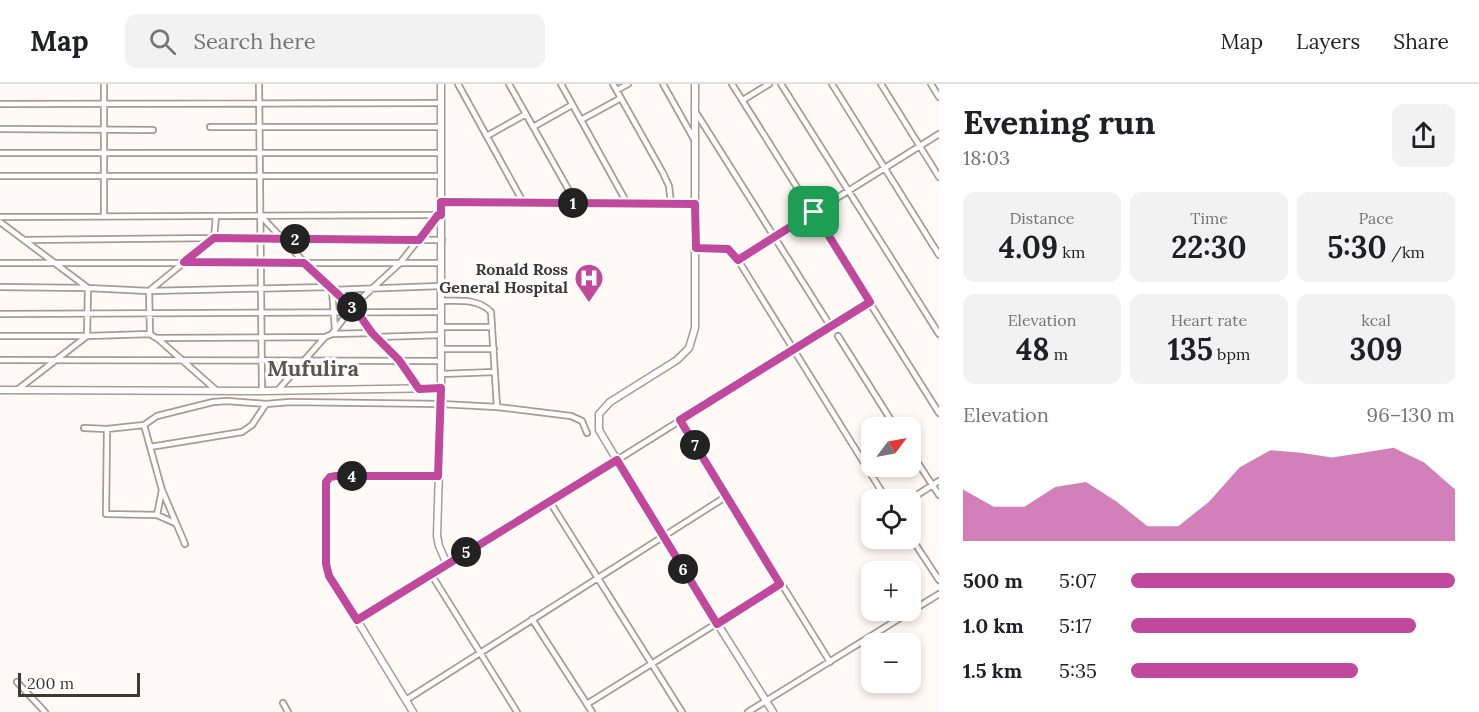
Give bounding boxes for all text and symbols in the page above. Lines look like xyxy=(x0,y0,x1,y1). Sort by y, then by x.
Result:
search box xyxy=(125,14,545,68)
text: Map xyxy=(30,23,89,59)
icon: search xyxy=(146,25,179,58)
text: Search here xyxy=(194,27,316,55)
text: Map xyxy=(1220,28,1263,55)
text: Layers xyxy=(1296,28,1360,55)
text: Share xyxy=(1393,28,1449,55)
text: Evening run xyxy=(963,101,1155,143)
button: share xyxy=(1392,104,1455,167)
text: 18:03 xyxy=(963,145,1010,170)
pin xyxy=(788,186,839,237)
pin: 1 xyxy=(558,188,588,218)
text: 1 xyxy=(570,193,576,213)
icon: arrive xyxy=(797,195,830,228)
text: Distance xyxy=(1009,208,1075,228)
text: Time xyxy=(1190,208,1228,228)
text: Pace xyxy=(1359,208,1393,228)
pin: 2 xyxy=(280,224,310,254)
text: 4.09 xyxy=(999,228,1058,266)
text: 22:30 xyxy=(1171,228,1247,266)
text: 5:30 xyxy=(1327,228,1387,266)
text: 2 xyxy=(291,229,299,249)
text: km xyxy=(1058,242,1085,262)
text: /km xyxy=(1387,242,1425,262)
place label: Ronald Ross General Hospital xyxy=(439,259,568,297)
hospital icon: Ronald Ross General Hospital xyxy=(573,262,605,304)
pin: 3 xyxy=(337,292,367,322)
text: 3 xyxy=(348,297,356,317)
text: Elevation xyxy=(1008,310,1076,330)
text: Heart rate xyxy=(1171,310,1247,330)
text: kcal xyxy=(1361,310,1391,330)
text: 48 xyxy=(1016,330,1050,368)
text: 135 xyxy=(1168,330,1213,368)
text: 309 xyxy=(1349,330,1403,368)
text: m xyxy=(1050,344,1068,364)
text: bpm xyxy=(1213,344,1250,364)
district label: Mufulira xyxy=(267,354,360,382)
text: Elevation xyxy=(963,402,1049,427)
text: 96–130 m xyxy=(1367,402,1455,427)
north arrow xyxy=(861,417,921,477)
map controls xyxy=(861,417,921,693)
pin: 7 xyxy=(680,430,710,460)
text: 7 xyxy=(691,435,699,455)
pin: 4 xyxy=(337,461,367,491)
text: 4 xyxy=(348,466,356,486)
button: locate xyxy=(861,489,921,549)
pin: 5 xyxy=(451,537,481,567)
text: 5 xyxy=(462,542,470,562)
pin: 6 xyxy=(668,554,698,584)
text: 6 xyxy=(678,559,688,579)
button: + xyxy=(861,561,921,621)
text: 500 m xyxy=(963,568,1023,593)
text: 5:07 xyxy=(1059,568,1096,593)
text: 1.0 km xyxy=(963,613,1024,638)
text: 5:17 xyxy=(1059,613,1091,638)
button: − xyxy=(861,633,921,693)
text: 1.5 km xyxy=(963,658,1022,683)
text: 5:35 xyxy=(1059,658,1097,683)
scale bar xyxy=(18,670,140,698)
text: 200 m xyxy=(27,673,74,693)

